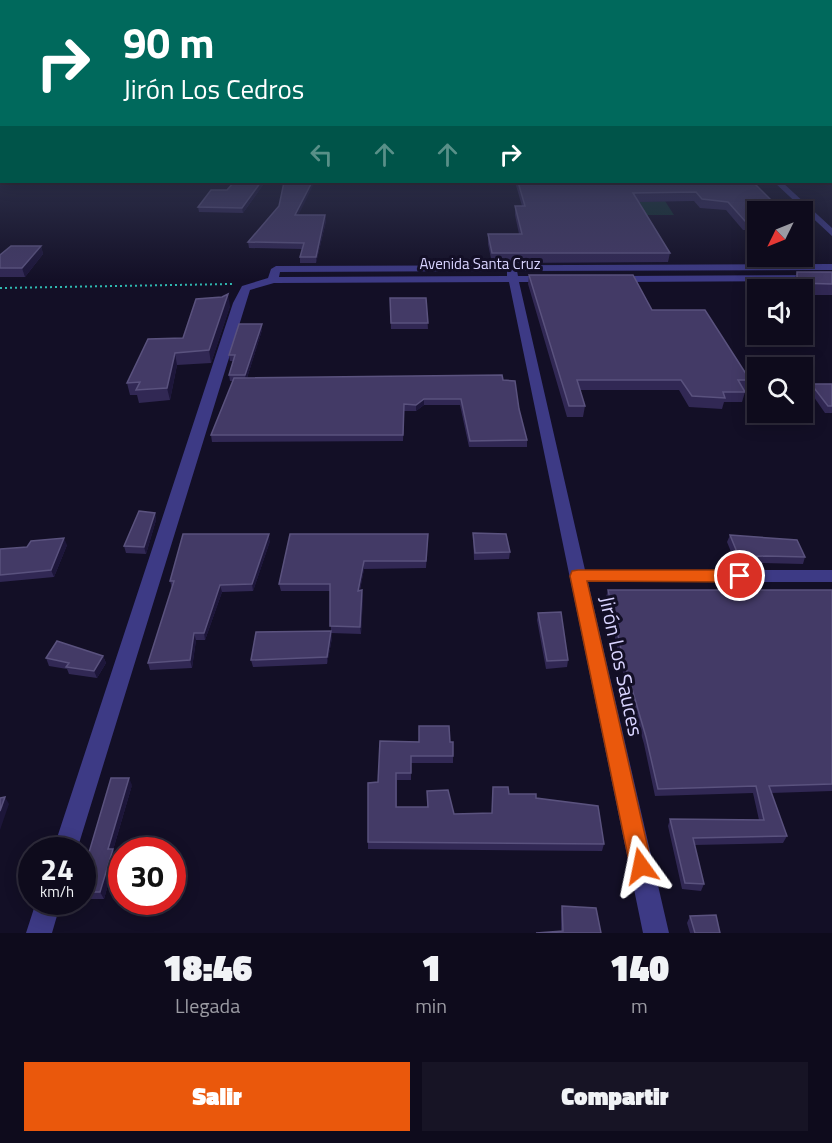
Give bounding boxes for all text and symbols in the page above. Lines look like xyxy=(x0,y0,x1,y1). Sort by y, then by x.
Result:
text: 90 m xyxy=(123,10,215,74)
icon: right xyxy=(24,24,102,102)
text: Jirón Los Cedros xyxy=(123,68,304,109)
icon: left xyxy=(305,138,338,171)
icon: ahead xyxy=(368,138,401,171)
icon: ahead xyxy=(431,138,464,171)
icon: right xyxy=(494,138,527,171)
north arrow xyxy=(747,201,813,267)
map controls xyxy=(747,201,813,423)
street label: Avenida Santa Cruz xyxy=(419,252,541,275)
button: sound xyxy=(747,279,813,345)
button: search xyxy=(747,357,813,423)
pin xyxy=(714,550,765,601)
icon: arrive xyxy=(723,559,756,592)
street label: Jirón Los Sauces xyxy=(592,593,652,739)
position arrow xyxy=(609,834,673,898)
speed limit sign: 30 xyxy=(108,837,186,915)
text: 24 xyxy=(40,846,74,892)
text: km/h xyxy=(40,880,74,903)
text: 18:46 xyxy=(163,940,252,995)
text: 1 xyxy=(421,940,441,995)
text: 140 xyxy=(610,940,669,995)
text: Llegada xyxy=(175,990,240,1021)
text: min xyxy=(415,990,447,1021)
text: m xyxy=(631,990,648,1021)
button: Salir xyxy=(24,1062,410,1131)
button: Compartir xyxy=(422,1062,808,1131)

